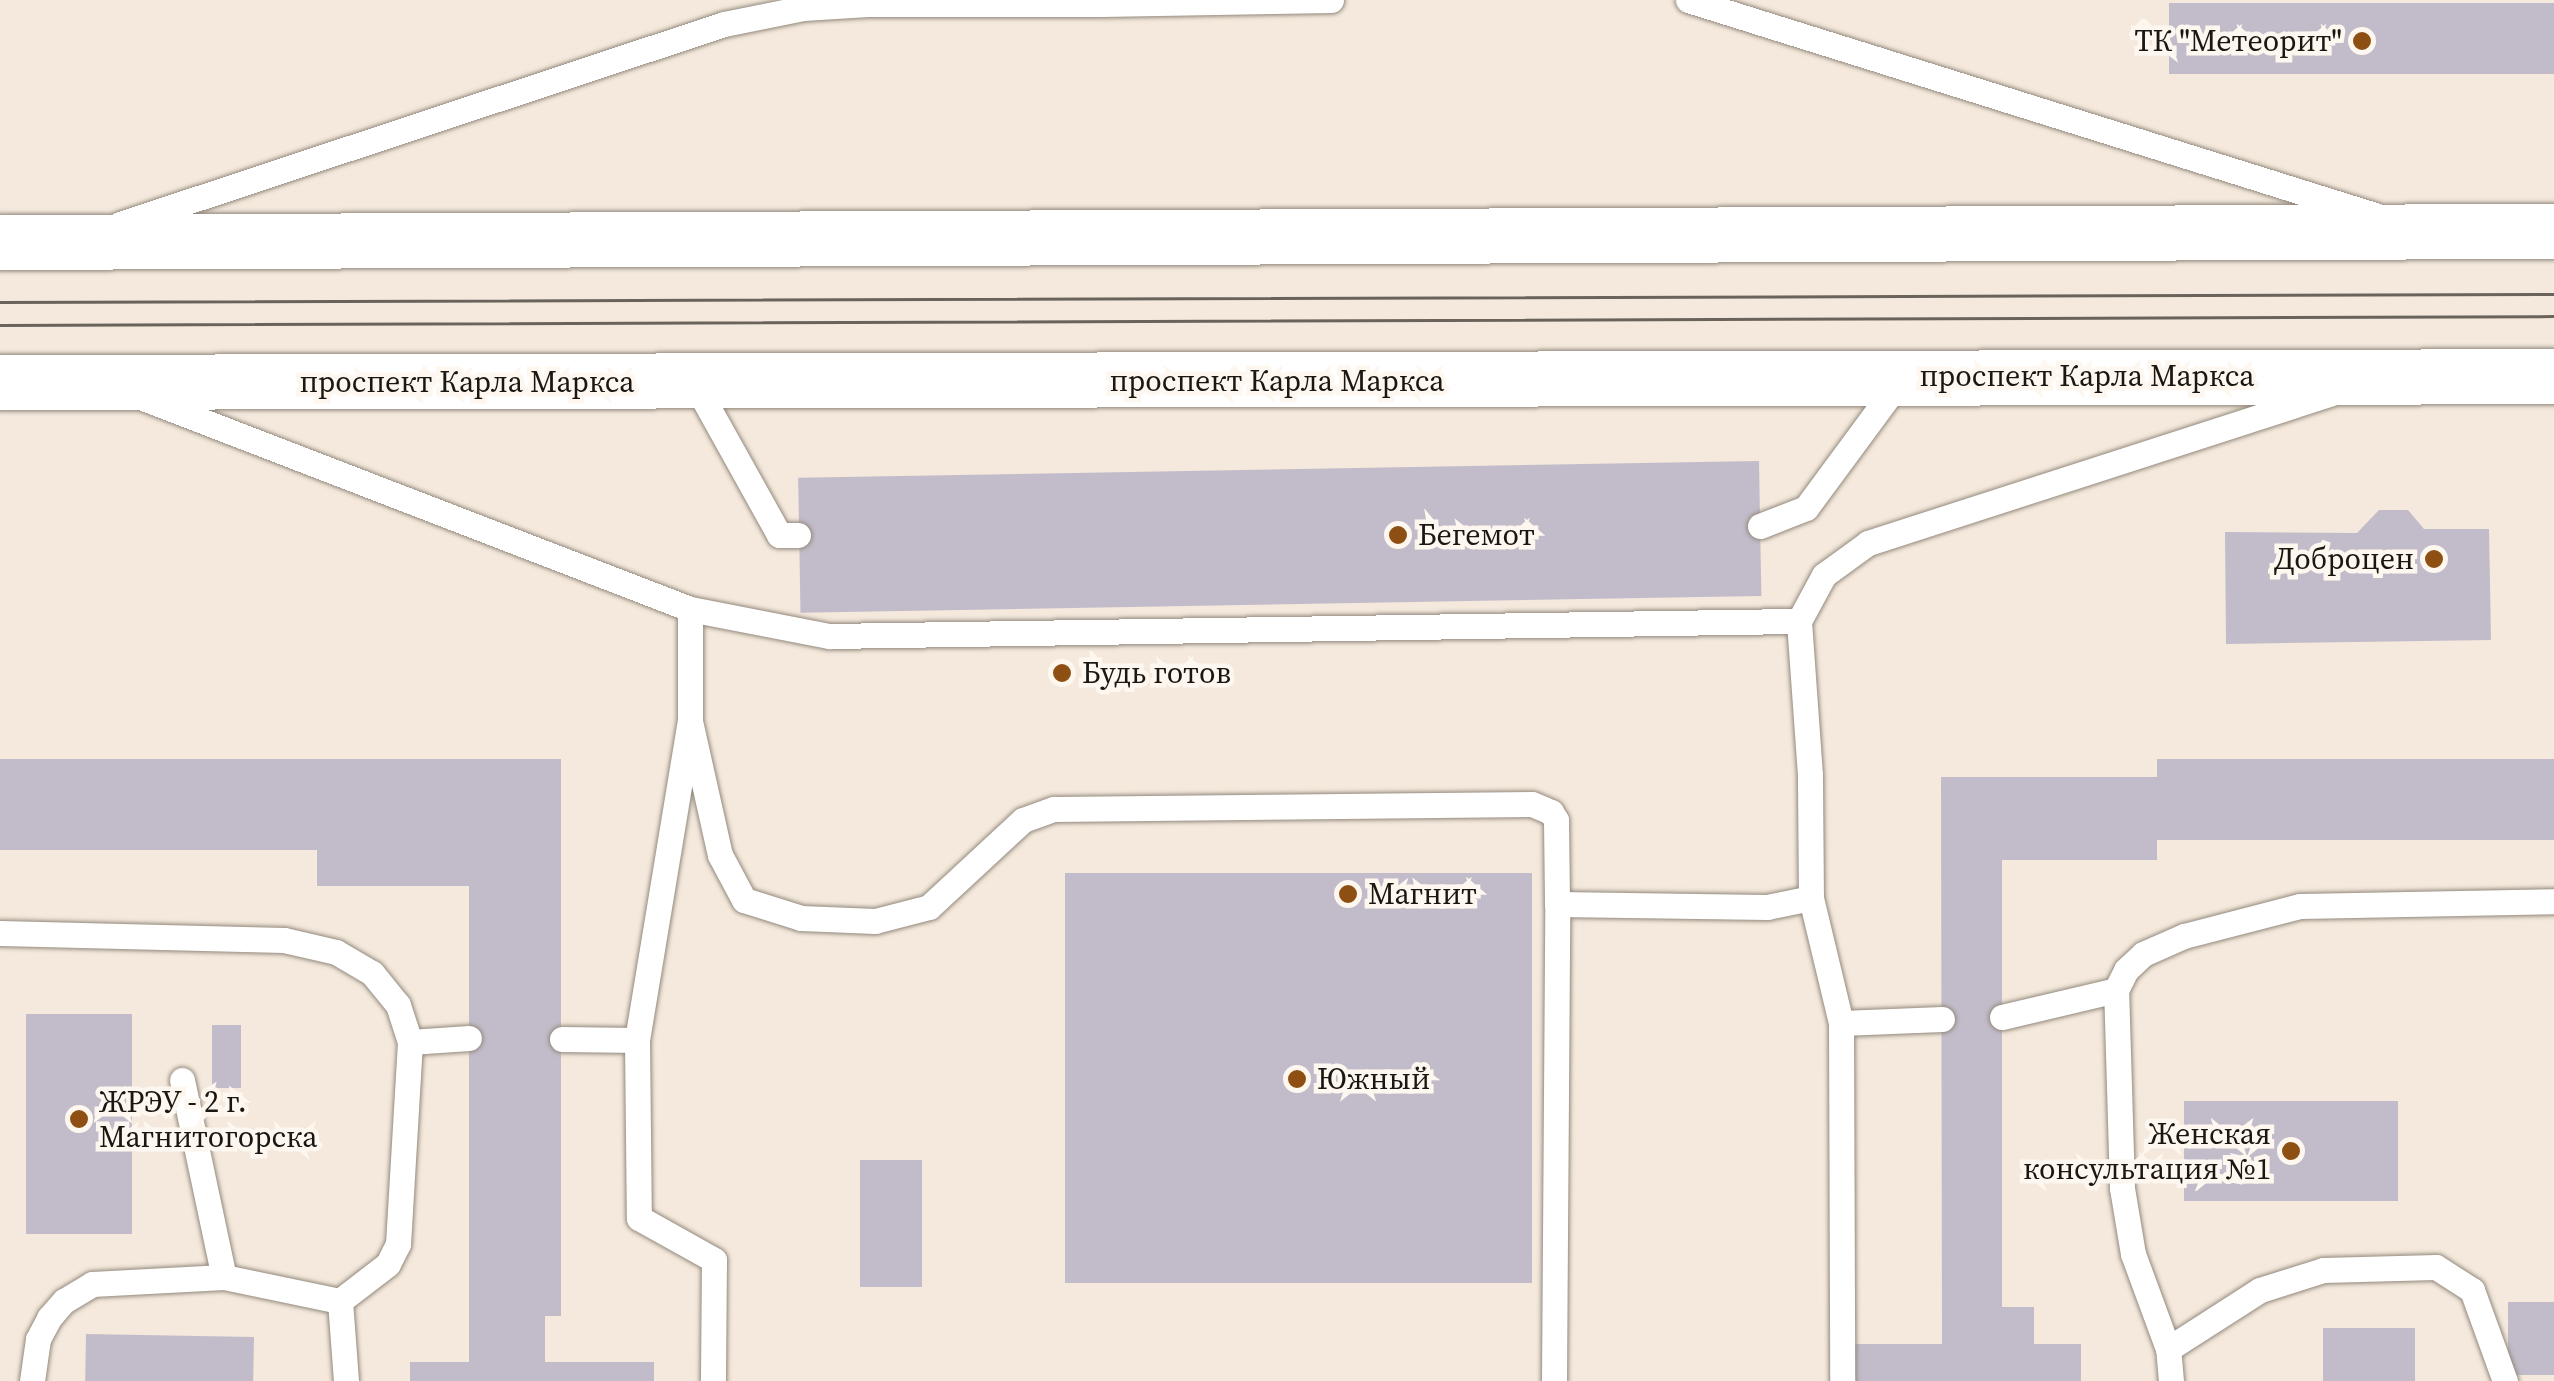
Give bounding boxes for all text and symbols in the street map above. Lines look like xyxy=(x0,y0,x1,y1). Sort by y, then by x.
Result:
place label: ТК "Метеорит" xyxy=(2134,23,2342,59)
marker: ТК "Метеорит" xyxy=(2351,30,2373,52)
street label: проспект Карла Маркса xyxy=(1919,358,2255,394)
street label: проспект Карла Маркса xyxy=(1109,363,1445,399)
street label: проспект Карла Маркса xyxy=(299,364,635,400)
place label: Бегемот xyxy=(1418,517,1535,553)
marker: Бегемот xyxy=(1387,524,1409,546)
place label: Доброцен xyxy=(2274,541,2414,577)
marker: Доброцен xyxy=(2423,548,2445,570)
place label: Будь готов xyxy=(1082,655,1231,691)
marker: Будь готов xyxy=(1051,662,1073,684)
place label: Магнит xyxy=(1368,876,1477,912)
marker: Магнит xyxy=(1337,883,1359,905)
place label: Южный xyxy=(1317,1061,1430,1097)
marker: Южный xyxy=(1286,1068,1308,1090)
place label: ЖРЭУ - 2 г. Магнитогорска xyxy=(99,1084,317,1154)
marker: ЖРЭУ - 2 г. Магнитогорска xyxy=(68,1108,90,1130)
place label: Женская консультация №1 xyxy=(2023,1116,2271,1186)
marker: Женская консультация №1 xyxy=(2280,1140,2302,1162)

